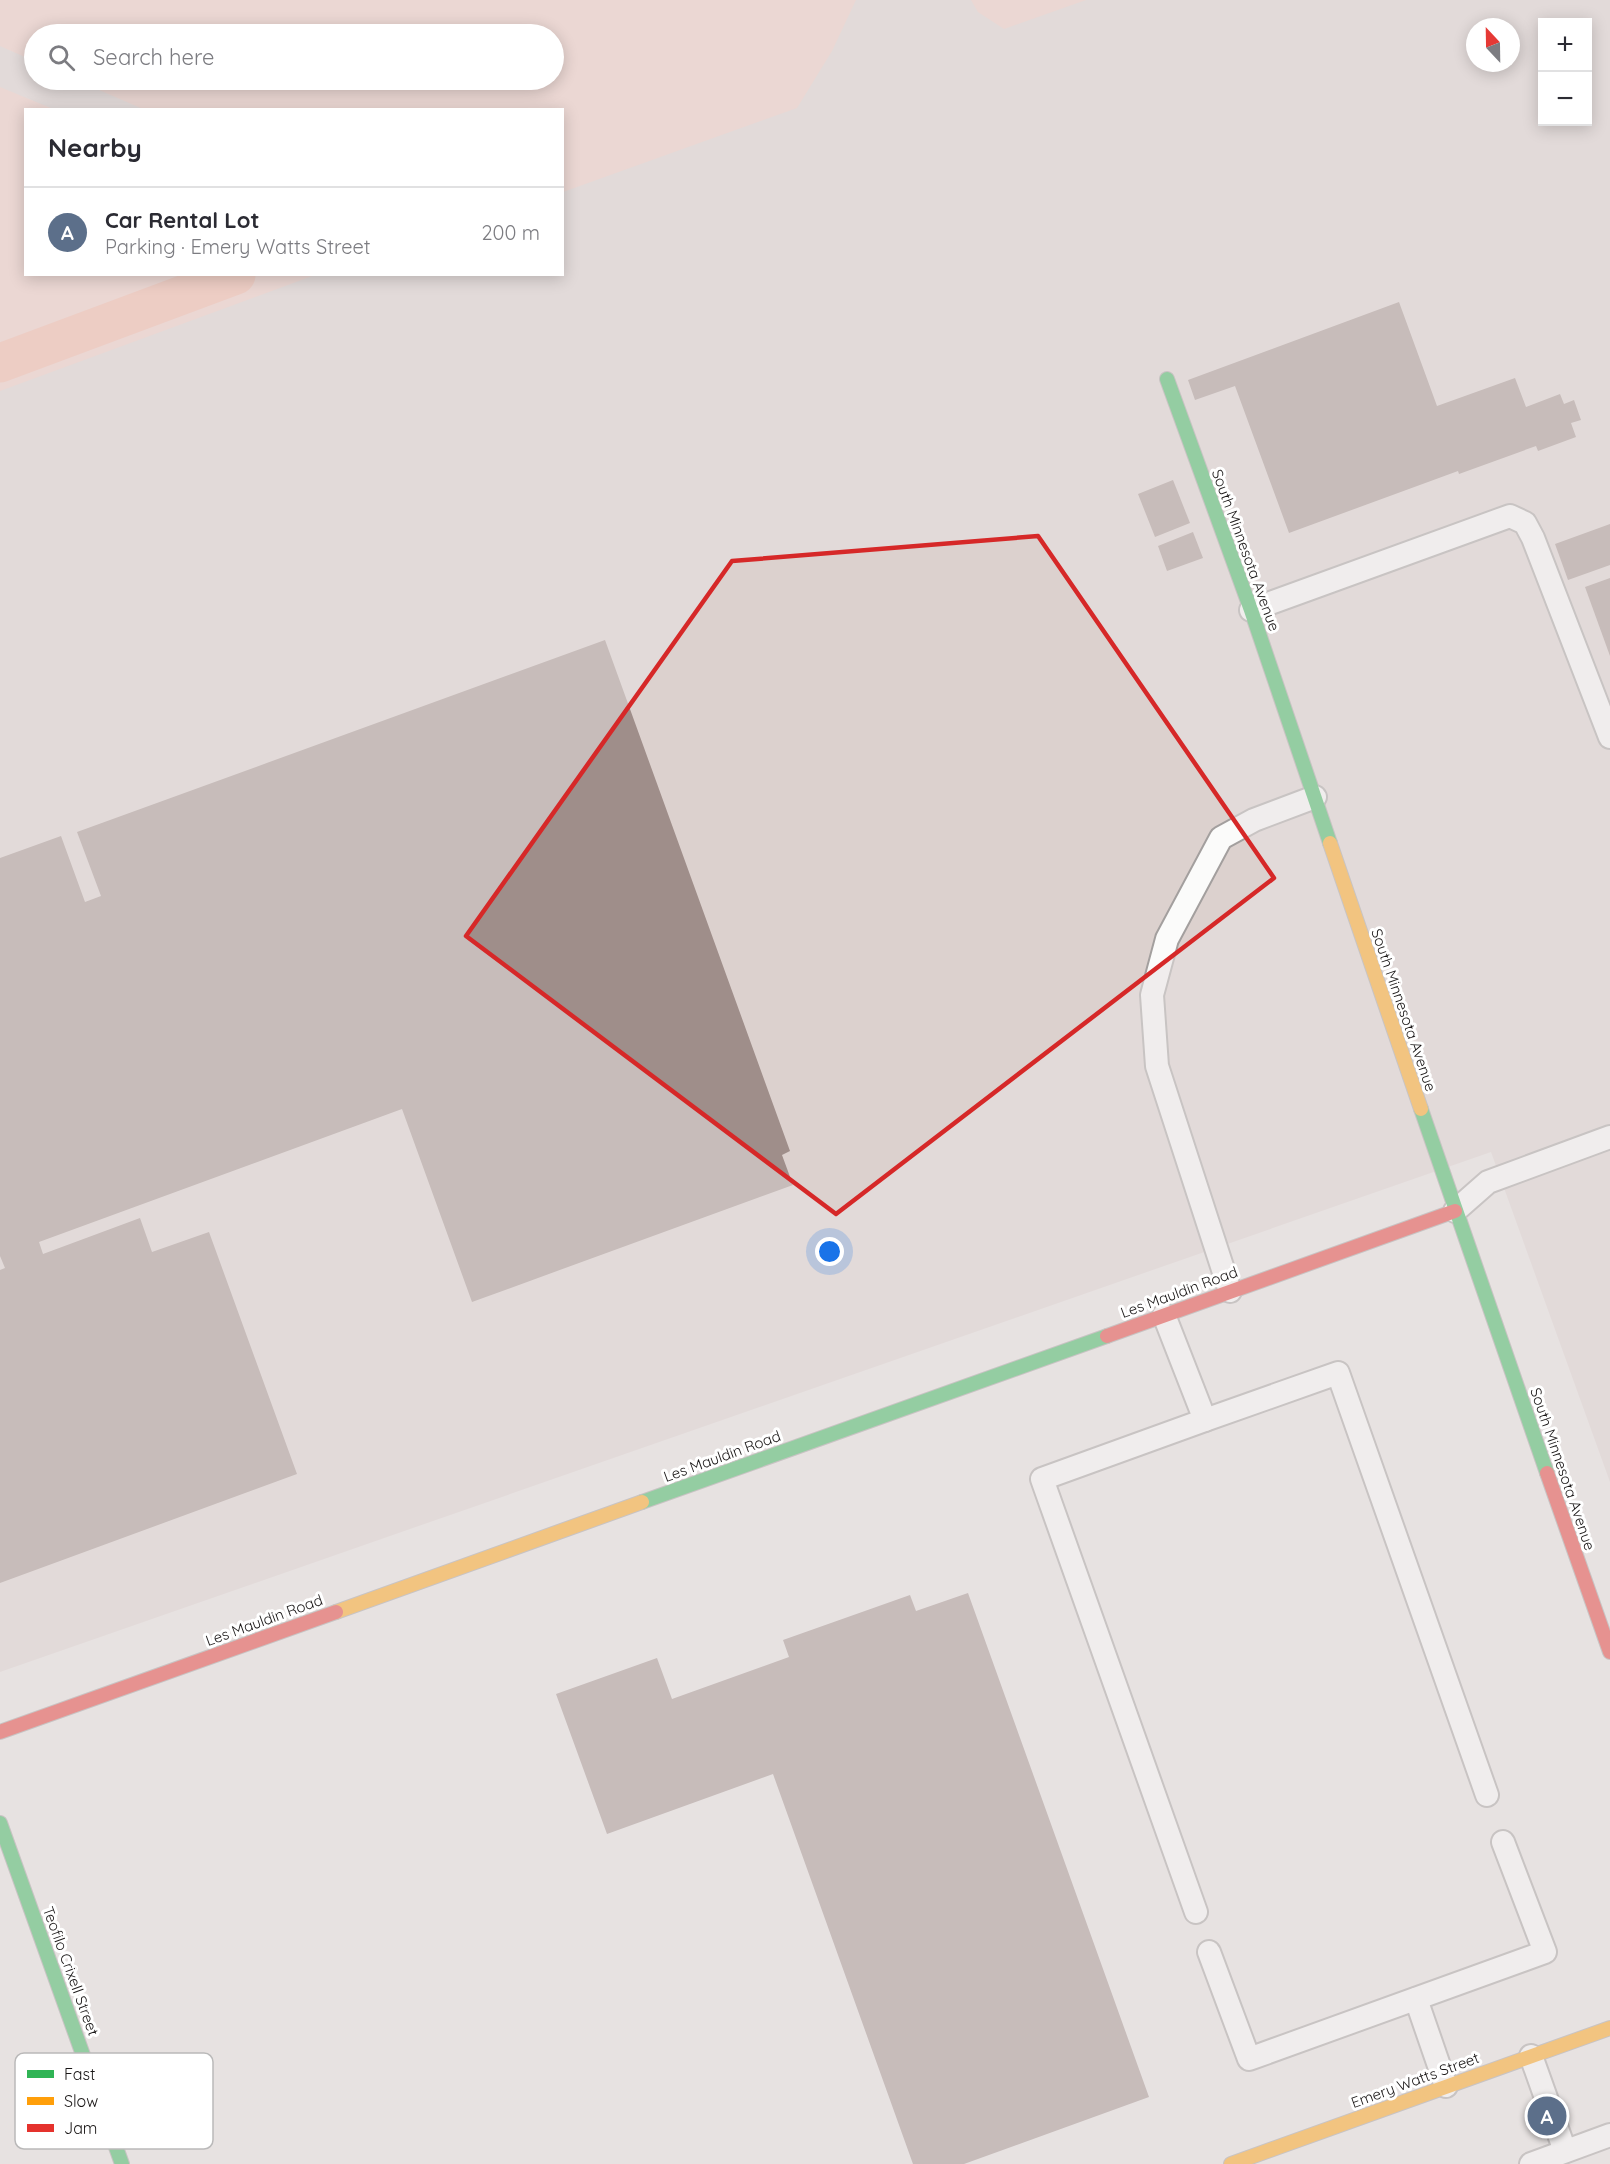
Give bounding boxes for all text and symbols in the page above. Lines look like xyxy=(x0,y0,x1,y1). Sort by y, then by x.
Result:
north arrow xyxy=(1466,18,1520,72)
map controls xyxy=(1538,18,1592,126)
button: + xyxy=(1538,18,1592,72)
search box xyxy=(24,24,564,90)
icon: search xyxy=(45,41,78,74)
text: Search here xyxy=(93,43,214,71)
button: − xyxy=(1538,72,1592,126)
text: Nearby xyxy=(48,131,142,164)
text: Car Rental Lot xyxy=(105,206,259,234)
text: A xyxy=(61,220,74,245)
text: 200 m xyxy=(481,220,540,245)
text: Parking · Emery Watts Street xyxy=(105,234,371,259)
street label: South Minnesota Avenue xyxy=(1208,466,1284,634)
street label: South Minnesota Avenue xyxy=(1367,926,1441,1094)
your location xyxy=(815,1237,844,1266)
street label: Les Mauldin Road xyxy=(1118,1262,1240,1322)
street label: South Minnesota Avenue xyxy=(1526,1385,1600,1553)
street label: Les Mauldin Road xyxy=(661,1426,783,1486)
street label: Les Mauldin Road xyxy=(203,1590,325,1650)
street label: Teofilo Crixell Street xyxy=(39,1904,103,2038)
street label: Emery Watts Street xyxy=(1348,2048,1482,2112)
legend xyxy=(15,2053,213,2149)
text: Fast xyxy=(64,2064,95,2084)
text: Slow xyxy=(64,2091,98,2111)
pin: A xyxy=(1528,2094,1566,2138)
text: Jam xyxy=(64,2118,97,2138)

